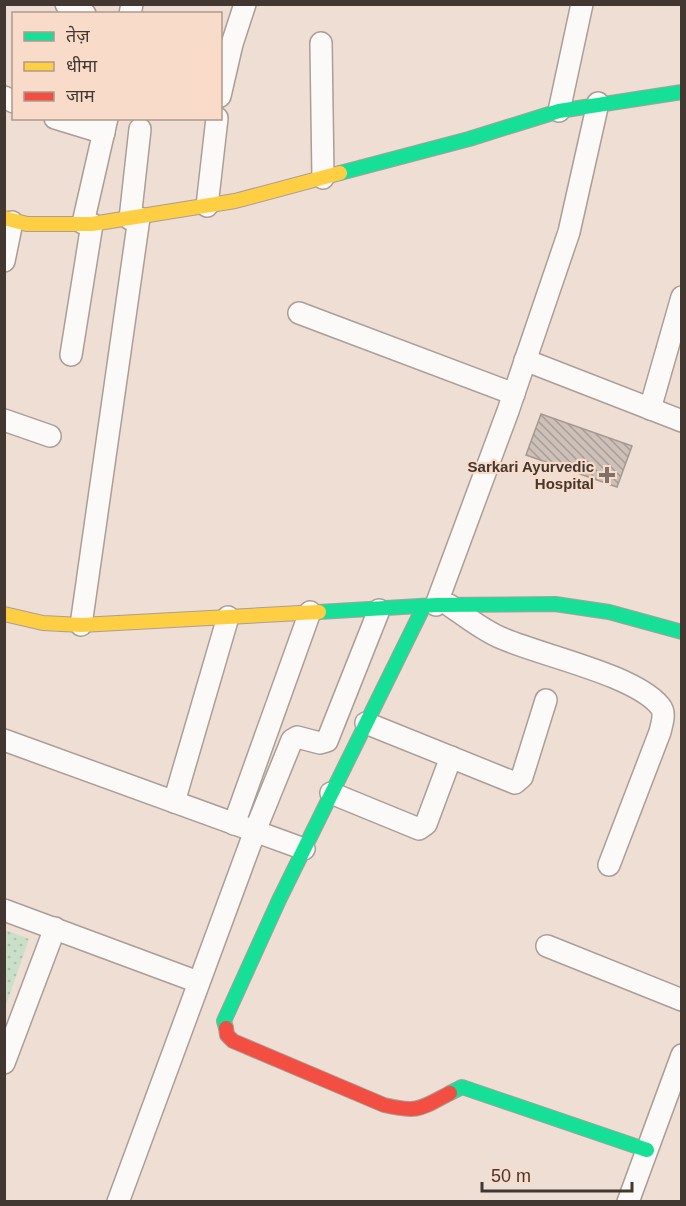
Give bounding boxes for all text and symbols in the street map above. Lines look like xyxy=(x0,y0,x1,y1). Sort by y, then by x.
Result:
legend xyxy=(12,12,222,120)
text: तेज़ xyxy=(66,25,90,46)
text: धीमा xyxy=(66,56,97,76)
text: जाम xyxy=(66,86,96,106)
place label: Sarkari Ayurvedic Hospital xyxy=(468,458,594,492)
marker: Sarkari Ayurvedic Hospital xyxy=(598,466,616,484)
scale bar xyxy=(482,1155,632,1193)
text: 50 m xyxy=(491,1166,531,1186)

